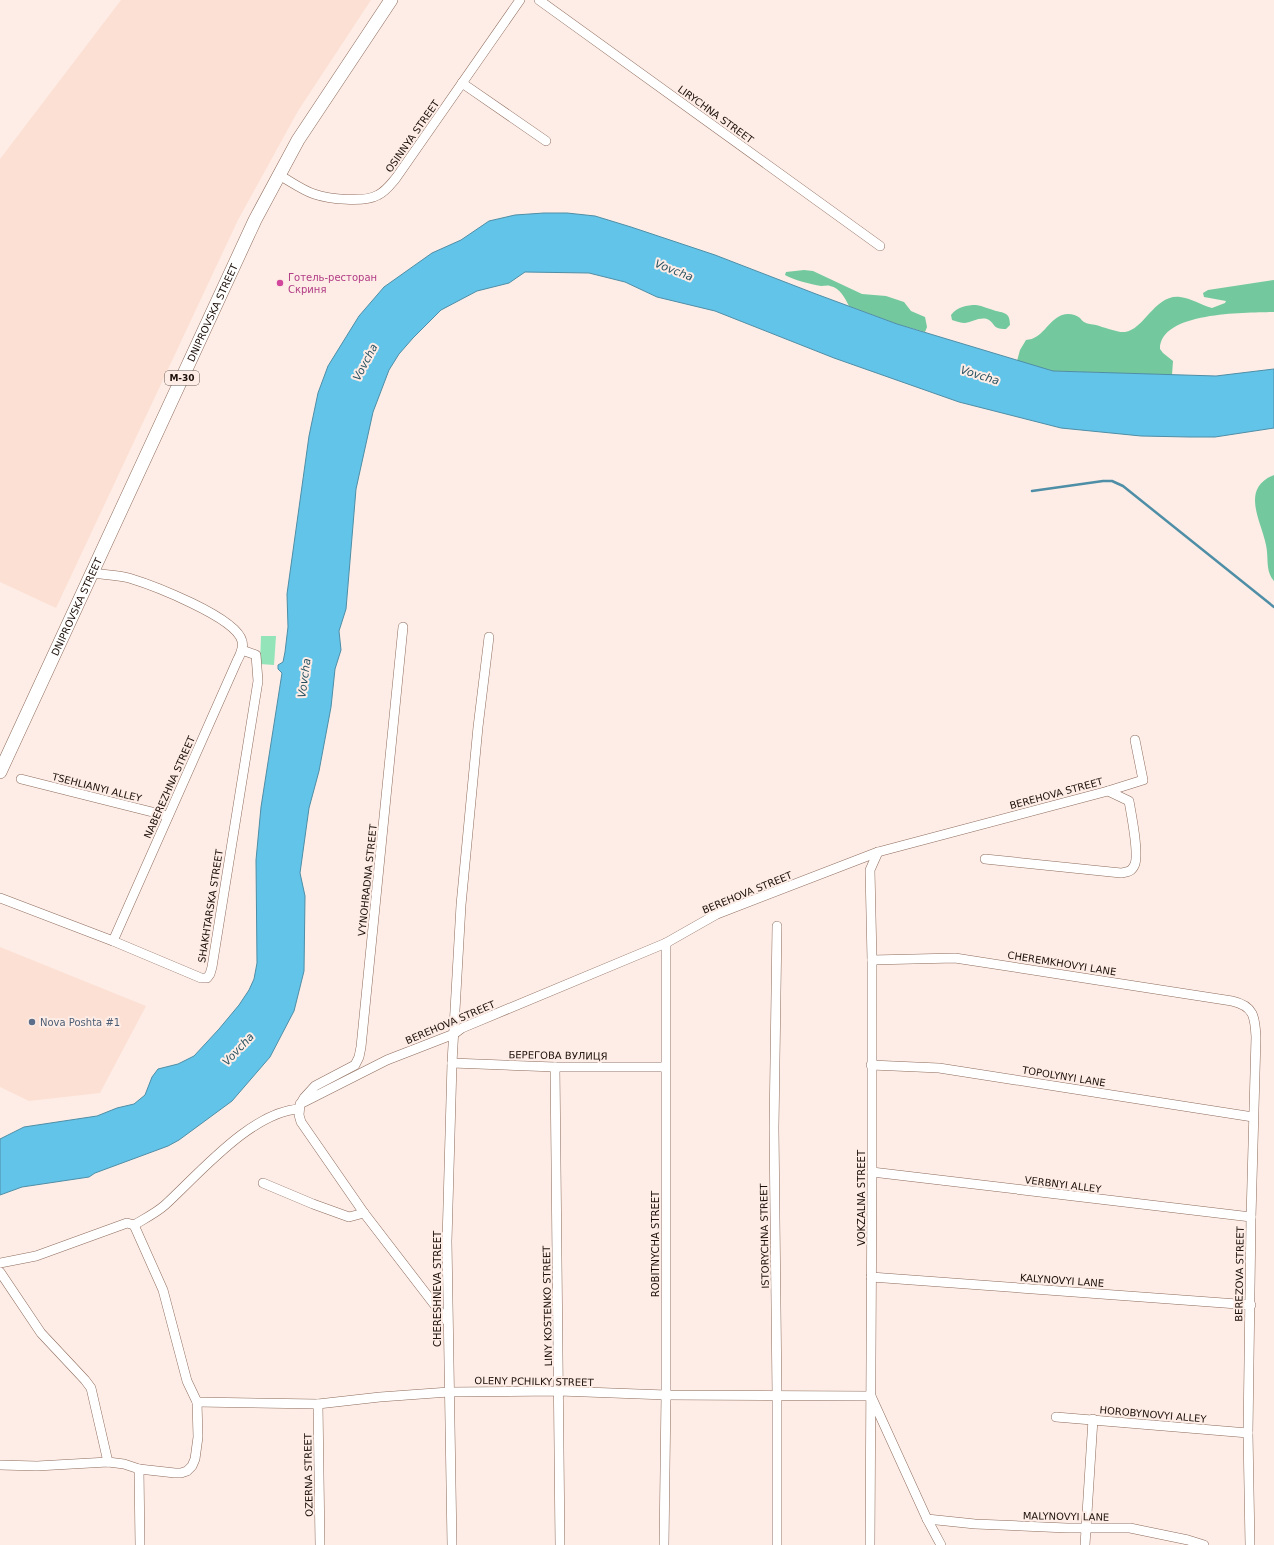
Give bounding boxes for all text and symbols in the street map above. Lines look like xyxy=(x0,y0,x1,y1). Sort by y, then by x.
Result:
street label: LIRYCHNA STREET xyxy=(676,83,756,146)
street label: OSINNYA STREET xyxy=(383,97,442,175)
water label: Vovcha xyxy=(653,257,695,284)
street label: DNIPROVSKA STREET xyxy=(185,261,240,364)
place label: Готель-ресторан Скриня xyxy=(288,272,377,295)
marker: Готель-ресторан Скриня xyxy=(275,278,285,288)
water label: Vovcha xyxy=(350,341,381,383)
water label: Vovcha xyxy=(959,363,1001,388)
road number: М-30 xyxy=(165,371,199,385)
street label: DNIPROVSKA STREET xyxy=(49,555,105,658)
water label: Vovcha xyxy=(295,657,314,699)
street label: NABEREZHNA STREET xyxy=(142,734,197,840)
street label: TSEHLIANYI ALLEY xyxy=(50,771,144,804)
street label: BEREHOVA STREET xyxy=(1008,776,1105,811)
street label: VYNOHRADNA STREET xyxy=(356,823,379,937)
street label: SHAKHTARSKA STREET xyxy=(196,848,225,964)
street label: BEREHOVA STREET xyxy=(701,869,795,916)
street label: CHEREMKHOVYI LANE xyxy=(1007,949,1117,978)
street label: BEREHOVA STREET xyxy=(404,998,497,1046)
marker: Nova Poshta #1 xyxy=(27,1017,37,1027)
place label: Nova Poshta #1 xyxy=(40,1017,120,1028)
water label: Vovcha xyxy=(220,1030,257,1068)
street label: БЕРЕГОВА ВУЛИЦЯ xyxy=(508,1049,608,1062)
street label: TOPOLYNYI LANE xyxy=(1020,1064,1106,1089)
street label: VOKZALNA STREET xyxy=(856,1149,867,1246)
street label: VERBNYI ALLEY xyxy=(1024,1174,1103,1195)
street label: ISTORYCHNA STREET xyxy=(758,1182,771,1289)
street label: ROBITNYCHA STREET xyxy=(650,1190,661,1297)
street label: BEREZOVA STREET xyxy=(1233,1225,1246,1322)
street label: CHERESHNEVA STREET xyxy=(432,1230,443,1347)
street label: LINY KOSTENKO STREET xyxy=(541,1245,554,1366)
street label: KALYNOVYI LANE xyxy=(1020,1272,1104,1289)
street label: OLENY PCHILKY STREET xyxy=(474,1375,595,1388)
street label: HOROBYNOVYI ALLEY xyxy=(1099,1404,1208,1425)
street label: OZERNA STREET xyxy=(302,1432,315,1517)
street label: MALYNOVYI LANE xyxy=(1023,1510,1109,1523)

